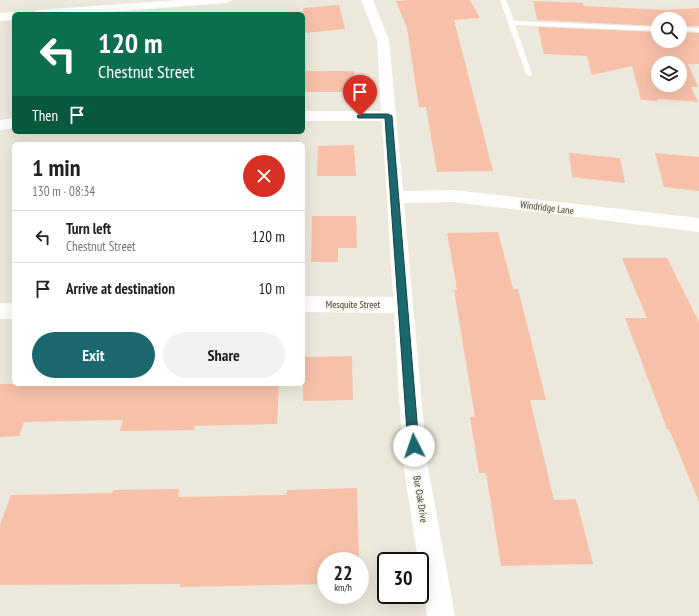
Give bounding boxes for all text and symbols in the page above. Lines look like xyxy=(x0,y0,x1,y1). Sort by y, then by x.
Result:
map controls xyxy=(651,12,687,92)
button: search xyxy=(651,12,687,48)
text: 120 m xyxy=(98,24,162,61)
icon: left xyxy=(32,28,84,80)
button: layers xyxy=(651,56,687,92)
text: Chestnut Street xyxy=(98,60,194,83)
pin xyxy=(343,75,377,116)
icon: arrive xyxy=(349,81,371,103)
icon: arrive xyxy=(66,104,88,126)
text: Then xyxy=(32,106,58,125)
text: 1 min xyxy=(32,152,80,183)
button: close xyxy=(243,155,285,197)
text: 130 m · 08:34 xyxy=(32,183,95,200)
street label: Windridge Lane xyxy=(519,198,575,217)
text: Turn left xyxy=(66,219,111,238)
icon: left xyxy=(32,226,54,248)
text: 120 m xyxy=(252,227,285,246)
text: Chestnut Street xyxy=(66,238,136,255)
icon: arrive xyxy=(32,278,54,300)
text: Arrive at destination xyxy=(66,279,175,298)
text: 10 m xyxy=(259,279,285,298)
street label: Mesquite Street xyxy=(326,298,380,311)
button: Exit xyxy=(32,332,155,378)
button: Share xyxy=(163,332,285,378)
position arrow xyxy=(393,425,435,467)
street label: Bur Oak Drive xyxy=(410,475,431,523)
speed limit sign: 30 xyxy=(377,552,429,604)
text: 22 xyxy=(333,560,353,586)
text: km/h xyxy=(334,581,352,594)

